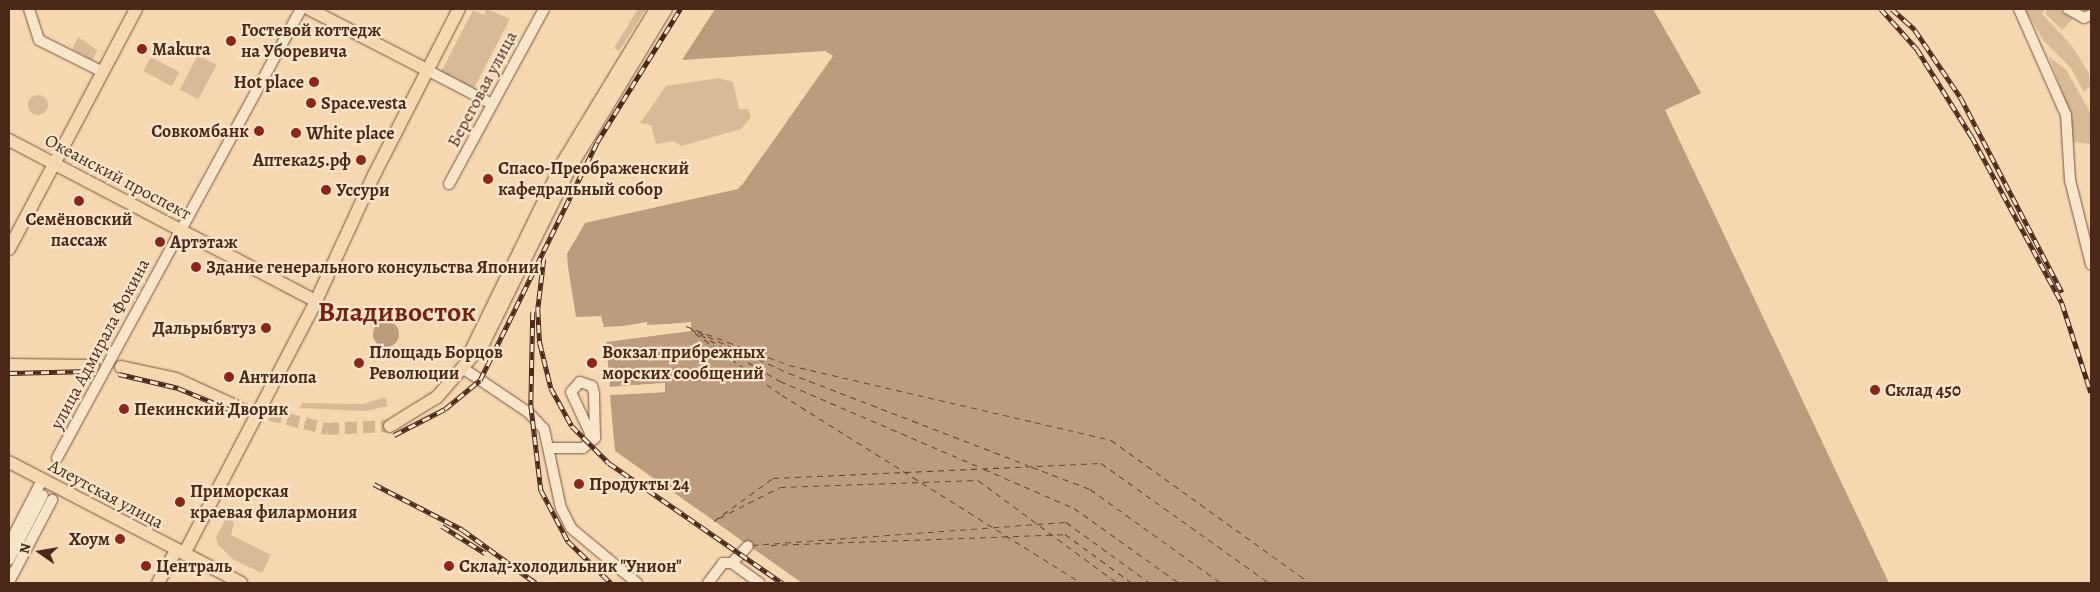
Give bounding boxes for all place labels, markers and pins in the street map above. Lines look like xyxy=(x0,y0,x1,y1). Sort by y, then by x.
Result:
place label: Гостевой коттедж на Уборевича xyxy=(241,20,381,62)
marker: Гостевой коттедж на Уборевича xyxy=(225,35,237,47)
place label: Makura xyxy=(152,38,211,60)
marker: Makura xyxy=(136,43,148,55)
place label: Hot place xyxy=(234,71,304,93)
marker: Hot place xyxy=(308,76,320,88)
place label: Space.vesta xyxy=(321,92,407,114)
marker: Space.vesta xyxy=(305,97,317,109)
place label: Совкомбанк xyxy=(151,120,249,142)
place label: White place xyxy=(306,122,395,144)
marker: Совкомбанк xyxy=(253,125,265,137)
marker: White place xyxy=(290,127,302,139)
place label: Аптека25.рф xyxy=(253,149,351,171)
marker: Аптека25.рф xyxy=(355,154,367,166)
place label: Спасо-Преображенский кафедральный собор xyxy=(498,158,689,200)
marker: Спасо-Преображенский кафедральный собор xyxy=(482,173,494,185)
place label: Уссури xyxy=(336,179,390,201)
marker: Уссури xyxy=(320,184,332,196)
marker: Семёновский пассаж xyxy=(73,195,85,207)
place label: Семёновский пассаж xyxy=(25,209,133,252)
place label: Артэтаж xyxy=(170,231,238,253)
marker: Артэтаж xyxy=(154,236,166,248)
place label: Здание генерального консульства Японии xyxy=(206,256,539,278)
marker: Здание генерального консульства Японии xyxy=(190,261,202,273)
place label: Дальрыбвтуз xyxy=(152,317,256,339)
marker: Дальрыбвтуз xyxy=(260,322,272,334)
place label: Площадь Борцов Революции xyxy=(369,342,503,384)
place label: Вокзал прибрежных морских сообщений xyxy=(602,342,765,384)
marker: Площадь Борцов Революции xyxy=(353,357,365,369)
marker: Вокзал прибрежных морских сообщений xyxy=(586,357,598,369)
place label: Антилопа xyxy=(239,366,317,388)
marker: Антилопа xyxy=(223,371,235,383)
place label: Склад 450 xyxy=(1885,379,1961,401)
marker: Склад 450 xyxy=(1869,384,1881,396)
place label: Пекинский Дворик xyxy=(134,398,288,420)
marker: Пекинский Дворик xyxy=(118,403,130,415)
place label: Продукты 24 xyxy=(589,473,689,495)
marker: Продукты 24 xyxy=(573,478,585,490)
place label: Приморская краевая филармония xyxy=(190,481,357,524)
marker: Приморская краевая филармония xyxy=(174,496,186,508)
place label: Хоум xyxy=(69,528,110,550)
marker: Хоум xyxy=(114,533,126,545)
place label: Централь xyxy=(156,555,232,577)
place label: Склад-холодильник "Унион" xyxy=(459,555,682,577)
marker: Централь xyxy=(140,560,152,572)
marker: Склад-холодильник "Унион" xyxy=(443,560,455,572)

